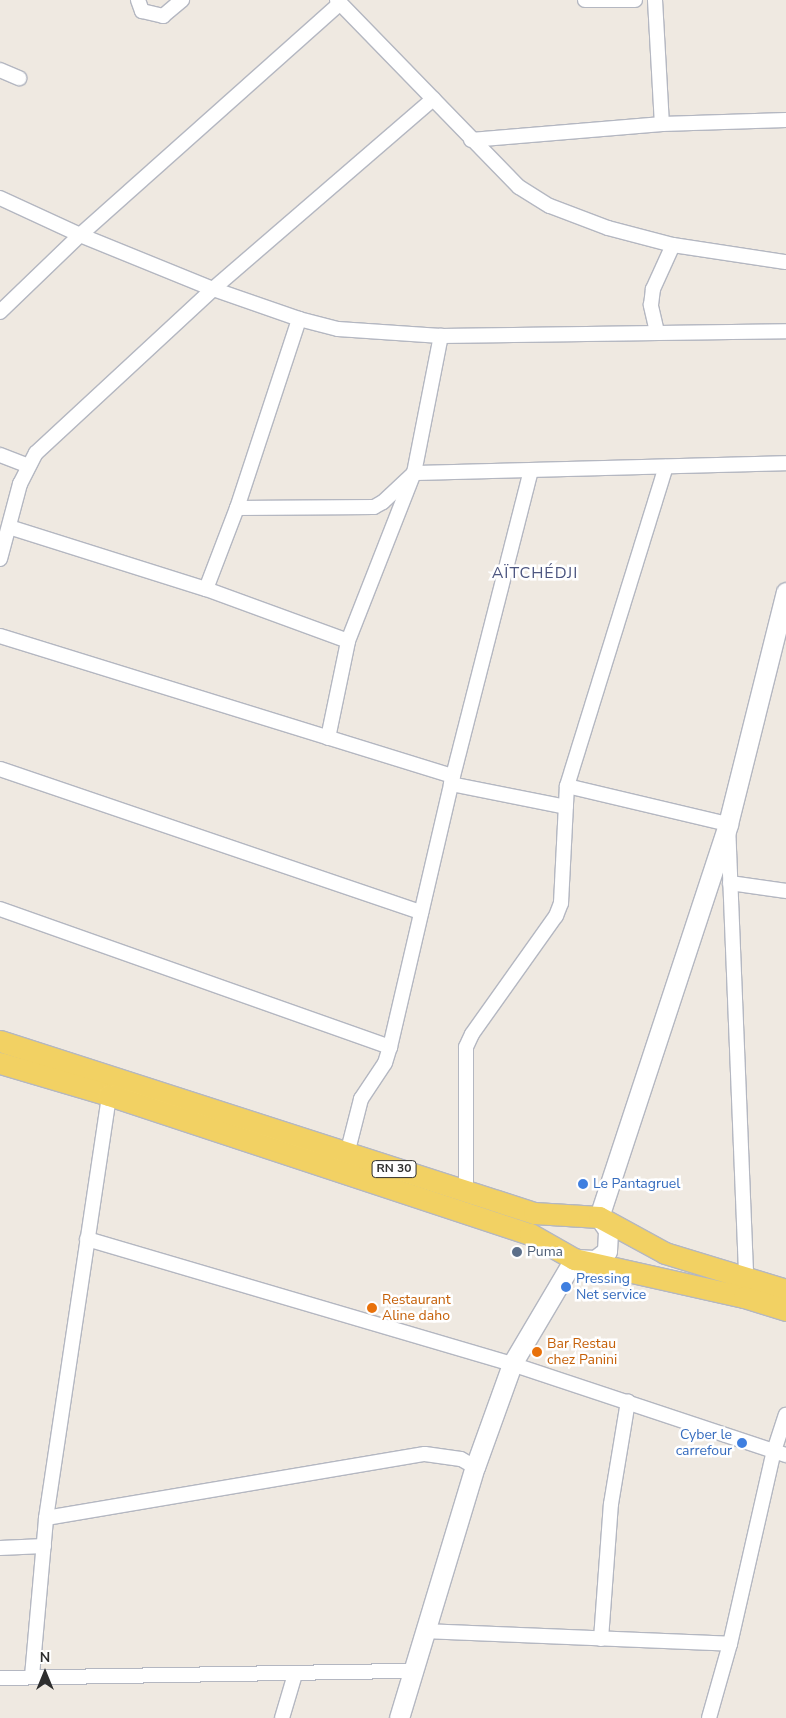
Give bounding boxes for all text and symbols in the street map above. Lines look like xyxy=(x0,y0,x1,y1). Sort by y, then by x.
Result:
district label: AÏTCHÉDJI xyxy=(491,563,579,583)
road number: RN 30 xyxy=(372,1160,416,1178)
place label: Le Pantagruel xyxy=(593,1176,680,1192)
marker: Le Pantagruel xyxy=(577,1178,589,1190)
place label: Puma xyxy=(527,1244,563,1260)
marker: Puma xyxy=(511,1246,523,1258)
place label: Pressing Net service xyxy=(576,1271,646,1304)
marker: Pressing Net service xyxy=(560,1281,572,1293)
place label: Restaurant Aline daho xyxy=(382,1292,451,1324)
marker: Restaurant Aline daho xyxy=(366,1302,378,1314)
place label: Bar Restau chez Panini xyxy=(547,1336,617,1368)
marker: Bar Restau chez Panini xyxy=(531,1346,543,1358)
place label: Cyber le carrefour xyxy=(676,1427,732,1460)
marker: Cyber le carrefour xyxy=(736,1437,748,1449)
north arrow xyxy=(20,1648,70,1698)
text: N xyxy=(40,1648,50,1667)

